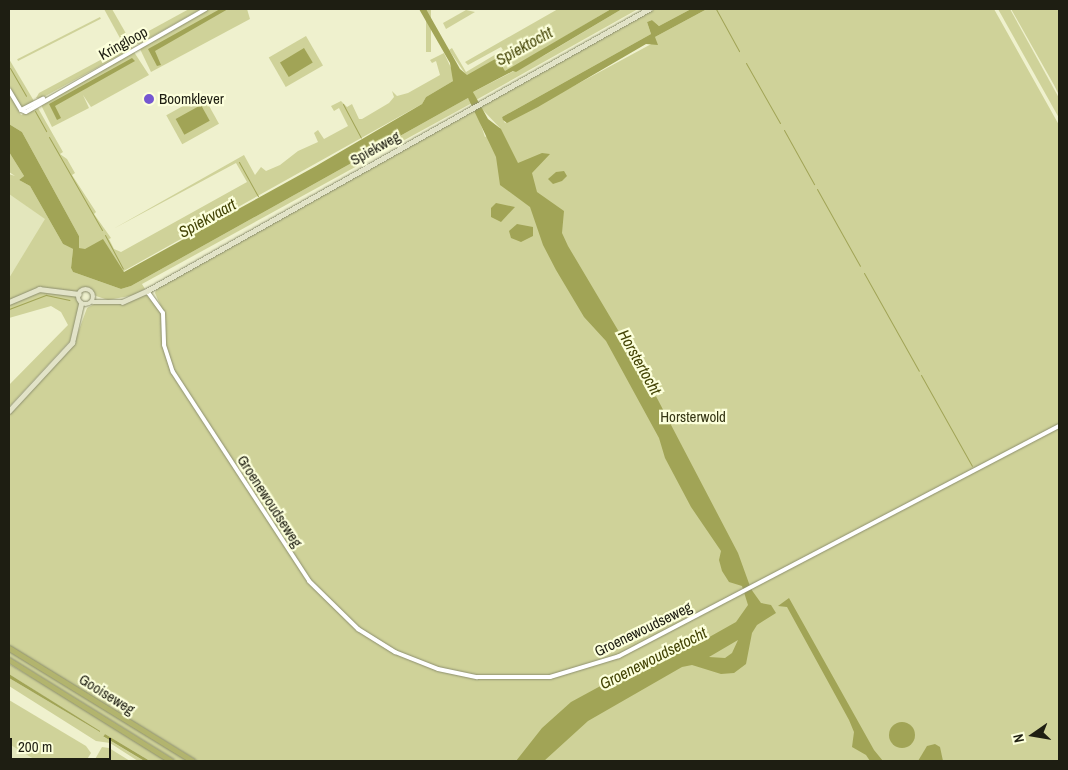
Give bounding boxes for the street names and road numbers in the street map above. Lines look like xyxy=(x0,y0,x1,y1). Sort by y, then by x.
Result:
street label: Kringloop xyxy=(96,22,150,64)
street label: Spiekweg xyxy=(347,127,403,169)
street label: Groenewoudseweg xyxy=(234,452,306,550)
street label: Groenewoudseweg xyxy=(591,598,695,660)
street label: Gooiseweg xyxy=(76,670,138,718)

